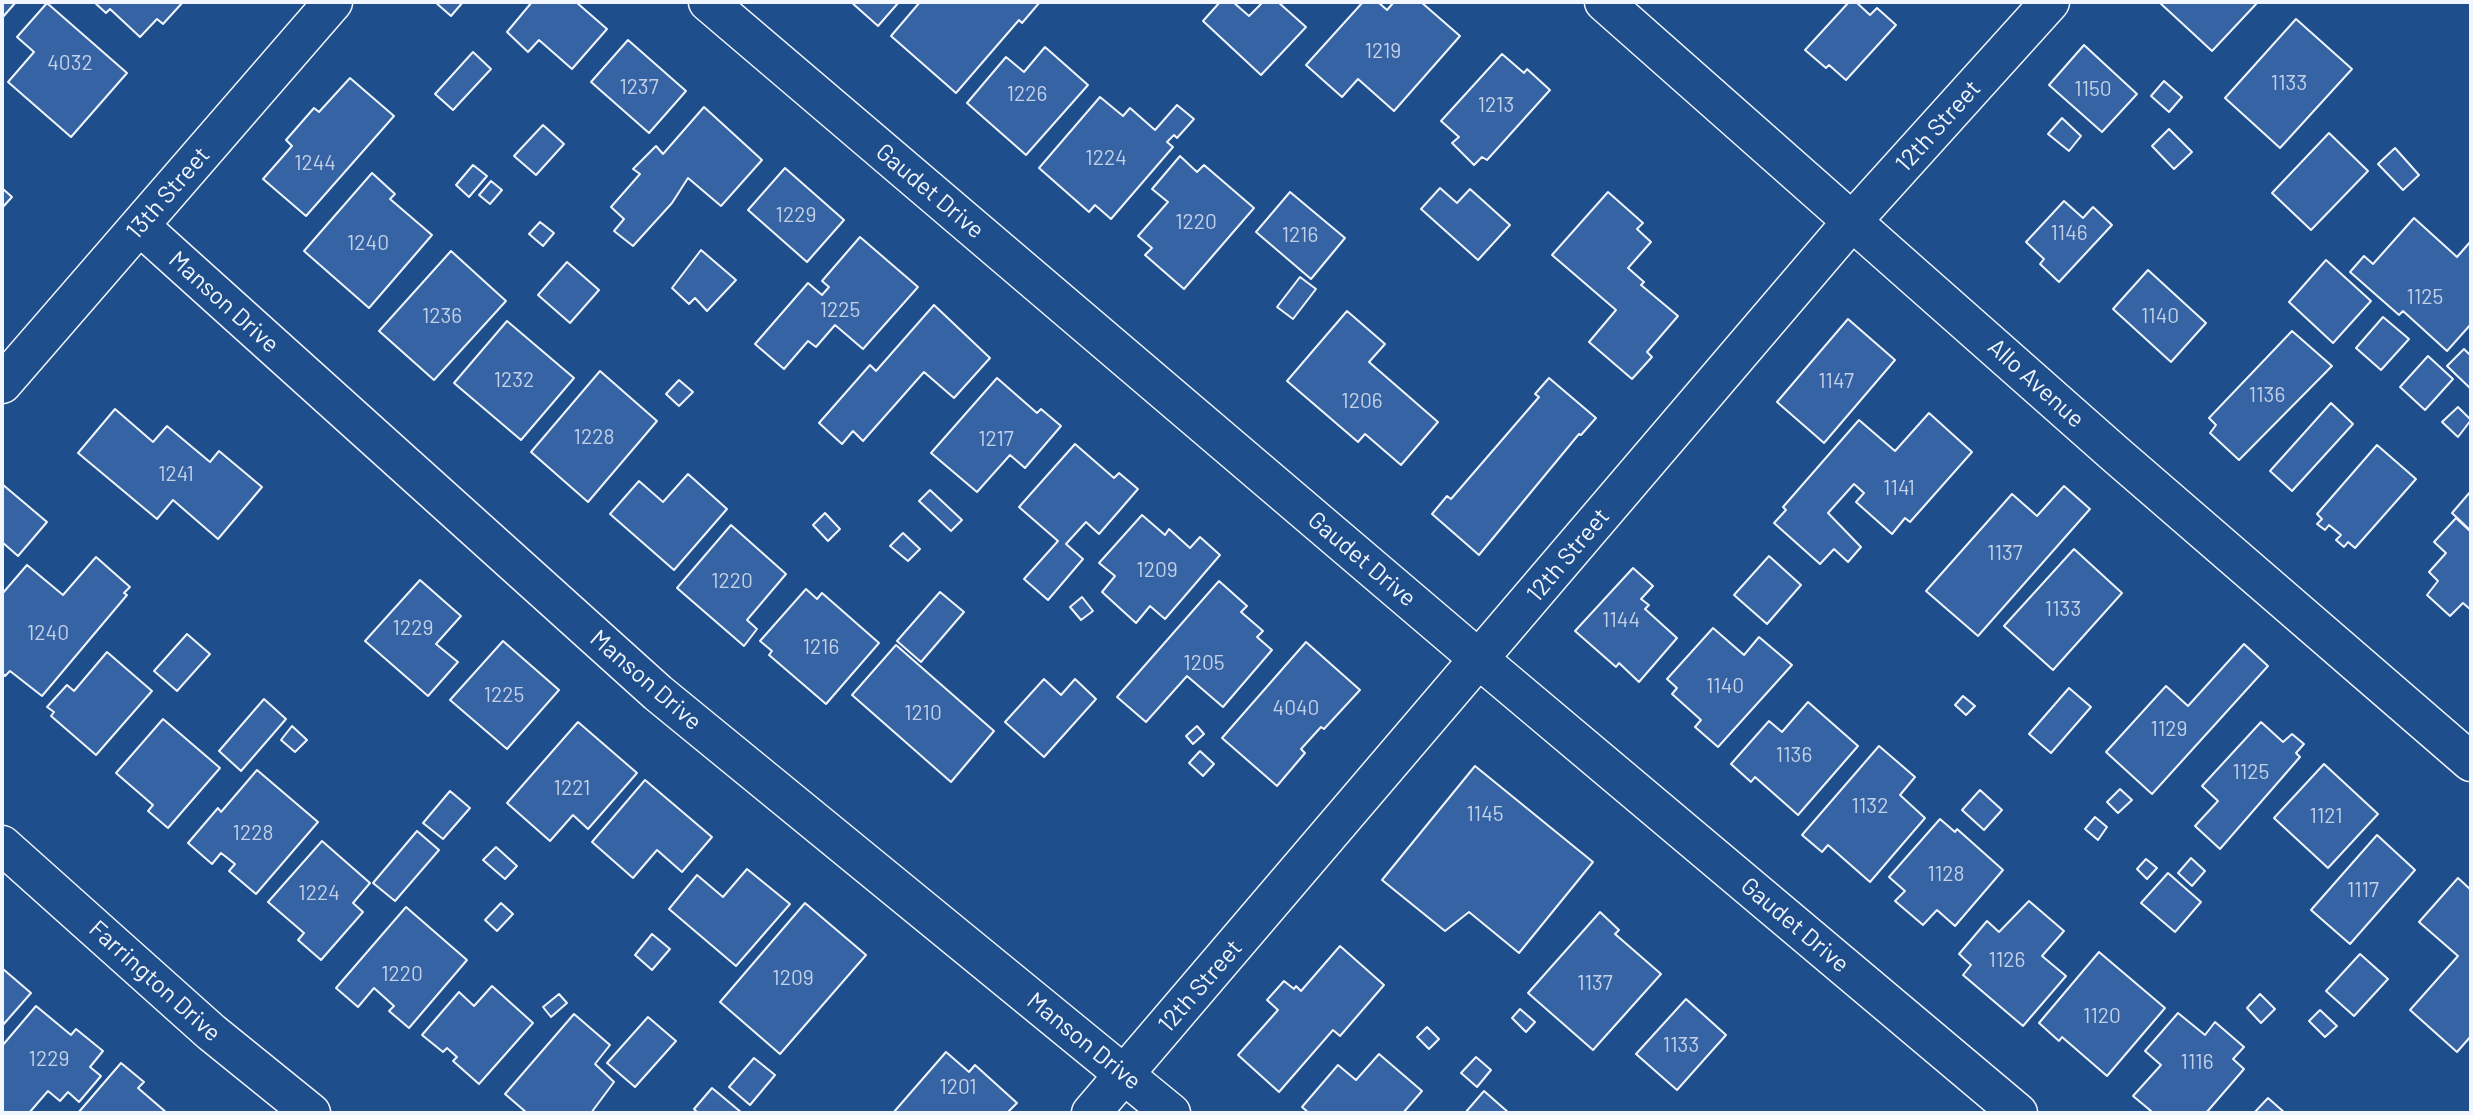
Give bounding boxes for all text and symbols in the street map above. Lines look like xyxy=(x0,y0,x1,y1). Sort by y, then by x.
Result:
house number: 1219 xyxy=(1365,38,1401,64)
house number: 4032 xyxy=(47,50,93,76)
house number: 1133 xyxy=(2271,70,2307,96)
house number: 1237 xyxy=(619,74,659,100)
street label: 12th Street xyxy=(1889,74,1987,178)
house number: 1150 xyxy=(2074,76,2112,102)
house number: 1226 xyxy=(1007,81,1047,107)
house number: 1213 xyxy=(1478,92,1514,118)
street label: Gaudet Drive xyxy=(870,137,990,245)
street label: 13th Street xyxy=(120,141,216,245)
house number: 1224 xyxy=(1085,145,1127,171)
house number: 1244 xyxy=(294,150,336,176)
house number: 1229 xyxy=(776,202,816,228)
house number: 1220 xyxy=(1175,209,1217,235)
house number: 1146 xyxy=(2050,220,2088,246)
house number: 1216 xyxy=(1282,222,1318,248)
house number: 1240 xyxy=(347,230,389,256)
street label: Manson Drive xyxy=(163,245,285,359)
house number: 1125 xyxy=(2407,284,2443,310)
house number: 1225 xyxy=(820,297,860,323)
house number: 1236 xyxy=(422,303,462,329)
house number: 1140 xyxy=(2141,303,2179,329)
street label: Allo Avenue xyxy=(1982,332,2090,434)
house number: 1232 xyxy=(494,367,534,393)
house number: 1147 xyxy=(1818,368,1854,394)
house number: 1136 xyxy=(2249,382,2285,408)
house number: 1206 xyxy=(1341,388,1383,414)
house number: 1228 xyxy=(574,424,614,450)
house number: 1217 xyxy=(978,426,1014,452)
house number: 1241 xyxy=(158,461,194,487)
house number: 1141 xyxy=(1883,475,1915,501)
street label: 12th Street xyxy=(1521,502,1615,608)
street label: Gaudet Drive xyxy=(1302,505,1422,613)
house number: 1137 xyxy=(1987,540,2023,566)
house number: 1209 xyxy=(1136,557,1178,583)
house number: 1220 xyxy=(711,568,753,594)
house number: 1133 xyxy=(2045,596,2081,622)
house number: 1144 xyxy=(1602,607,1640,633)
house number: 1229 xyxy=(393,615,433,641)
house number: 1240 xyxy=(27,620,69,646)
street label: Manson Drive xyxy=(584,624,708,736)
house number: 1216 xyxy=(803,634,839,660)
house number: 1205 xyxy=(1183,650,1225,676)
house number: 1140 xyxy=(1706,673,1744,699)
house number: 1225 xyxy=(484,682,524,708)
house number: 4040 xyxy=(1273,695,1319,721)
house number: 1210 xyxy=(904,700,942,726)
house number: 1129 xyxy=(2151,716,2187,742)
house number: 1136 xyxy=(1776,742,1812,768)
house number: 1125 xyxy=(2233,759,2269,785)
house number: 1221 xyxy=(554,775,590,801)
house number: 1132 xyxy=(1852,793,1888,819)
house number: 1145 xyxy=(1466,801,1504,827)
house number: 1121 xyxy=(2309,803,2343,829)
house number: 1228 xyxy=(233,820,273,846)
house number: 1128 xyxy=(1928,861,1964,887)
street label: Gaudet Drive xyxy=(1735,871,1855,979)
house number: 1117 xyxy=(2347,877,2379,903)
house number: 1224 xyxy=(298,880,340,906)
street label: Farrington Drive xyxy=(83,914,227,1048)
street label: 12th Street xyxy=(1152,934,1248,1038)
house number: 1126 xyxy=(1989,947,2025,973)
house number: 1220 xyxy=(381,961,423,987)
house number: 1209 xyxy=(772,965,814,991)
house number: 1137 xyxy=(1577,970,1613,996)
street label: Manson Drive xyxy=(1021,986,1147,1096)
house number: 1120 xyxy=(2083,1003,2121,1029)
house number: 1133 xyxy=(1663,1032,1699,1058)
house number: 1229 xyxy=(29,1046,69,1072)
house number: 1116 xyxy=(2181,1049,2213,1075)
house number: 1201 xyxy=(939,1074,977,1100)

